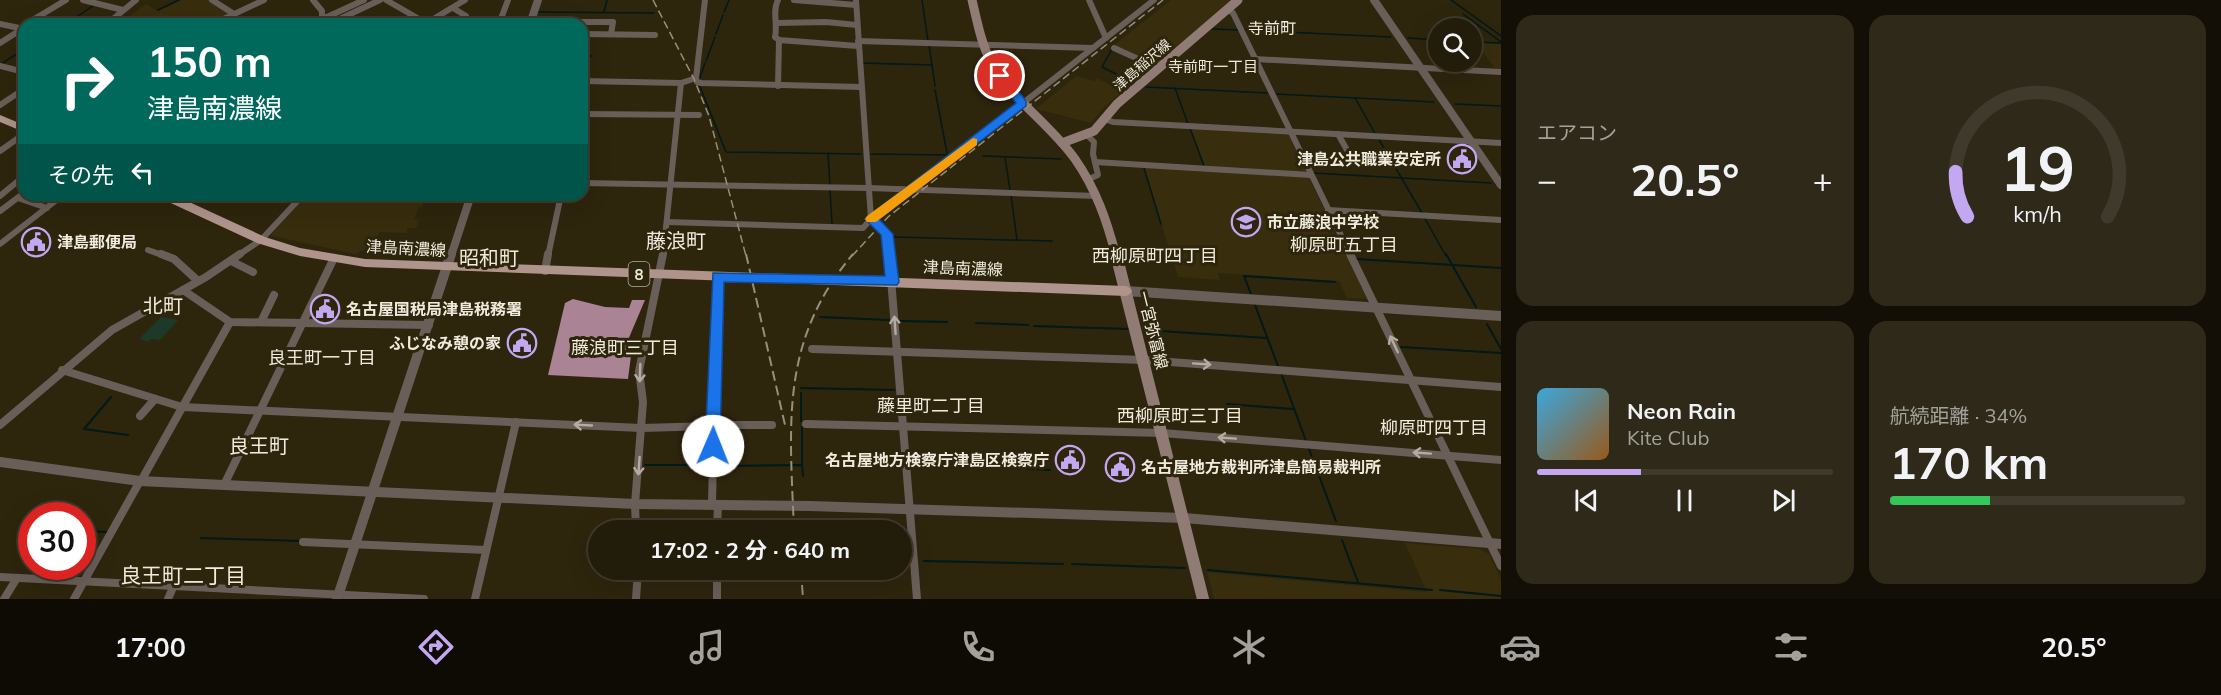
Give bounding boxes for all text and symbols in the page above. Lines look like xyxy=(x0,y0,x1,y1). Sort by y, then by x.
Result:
district label: 寺前町 xyxy=(1248,18,1296,38)
map controls xyxy=(1428,18,1482,72)
button: search xyxy=(1428,18,1482,72)
text: 150 m xyxy=(147,35,272,88)
street label: 津島稲沢線 xyxy=(1110,35,1174,95)
icon: right xyxy=(48,42,126,120)
pin xyxy=(974,50,1025,101)
district label: 寺前町一丁目 xyxy=(1168,57,1258,76)
icon: arrive xyxy=(983,59,1016,92)
text: 津島南濃線 xyxy=(147,91,282,125)
text: エアコン xyxy=(1537,120,1617,145)
text: 19 xyxy=(2000,128,2075,207)
public building icon: 津島公共職業安定所 xyxy=(1446,143,1478,175)
place label: 津島公共職業安定所 xyxy=(1297,149,1441,169)
text: 20.5° xyxy=(1630,151,1739,207)
icon: left xyxy=(126,156,159,189)
text: − xyxy=(1537,159,1557,200)
text: + xyxy=(1813,159,1833,200)
text: その先 xyxy=(48,161,114,189)
text: km/h xyxy=(2013,201,2061,228)
school or university icon: 市立藤浪中学校 xyxy=(1230,206,1262,238)
place label: 市立藤浪中学校 xyxy=(1267,212,1379,232)
public building icon: 津島郵便局 xyxy=(20,226,52,258)
district label: 藤浪町 xyxy=(646,228,706,253)
place label: 津島郵便局 xyxy=(57,232,137,252)
district label: 柳原町五丁目 xyxy=(1290,233,1398,256)
street label: 津島南濃線 xyxy=(366,236,446,260)
district label: 西柳原町四丁目 xyxy=(1092,244,1218,267)
district label: 昭和町 xyxy=(459,245,519,270)
street label: 津島南濃線 xyxy=(923,257,1003,279)
road number: 8 xyxy=(628,262,650,286)
street label: 一宮弥富線 xyxy=(1134,289,1172,371)
district label: 北町 xyxy=(143,293,183,318)
public building icon: 名古屋国税局津島税務署 xyxy=(309,293,341,325)
place label: 名古屋国税局津島税務署 xyxy=(346,299,522,319)
one-way arrow xyxy=(889,315,900,335)
public building icon: ふじなみ憩の家 xyxy=(506,327,538,359)
place label: ふじなみ憩の家 xyxy=(389,333,501,353)
one-way arrow xyxy=(1387,335,1399,353)
district label: 藤浪町三丁目 xyxy=(571,336,679,359)
district label: 良王町一丁目 xyxy=(268,346,376,369)
one-way arrow xyxy=(1192,359,1212,370)
one-way arrow xyxy=(634,362,646,382)
district label: 藤里町二丁目 xyxy=(877,394,985,417)
text: Neon Rain xyxy=(1627,397,1736,425)
text: 航続距離 · 34% xyxy=(1890,403,2027,428)
district label: 西柳原町三丁目 xyxy=(1117,404,1243,427)
position arrow xyxy=(681,414,745,478)
district label: 柳原町四丁目 xyxy=(1380,416,1488,439)
one-way arrow xyxy=(573,419,593,431)
text: Kite Club xyxy=(1627,425,1709,450)
one-way arrow xyxy=(1218,432,1238,443)
district label: 良王町 xyxy=(229,433,289,458)
text: 170 km xyxy=(1890,434,2048,490)
public building icon: 名古屋地方検察庁津島区検察庁 xyxy=(1054,444,1086,476)
one-way arrow xyxy=(1412,448,1432,459)
place label: 名古屋地方検察庁津島区検察庁 xyxy=(825,450,1049,470)
public building icon: 名古屋地方裁判所津島簡易裁判所 xyxy=(1104,451,1136,483)
one-way arrow xyxy=(633,455,644,475)
place label: 名古屋地方裁判所津島簡易裁判所 xyxy=(1141,457,1381,477)
icon: previous xyxy=(1570,484,1603,517)
icon: pause xyxy=(1668,484,1701,517)
icon: next xyxy=(1767,484,1800,517)
speed limit sign: 30 xyxy=(18,502,96,580)
text: 17:02 · 2 分 · 640 m xyxy=(650,536,850,564)
district label: 良王町二丁目 xyxy=(120,562,246,588)
icon: directions xyxy=(415,626,457,668)
icon: music xyxy=(686,626,728,668)
icon: phone xyxy=(957,626,999,668)
icon: climate xyxy=(1228,626,1270,668)
icon: car xyxy=(1499,626,1541,668)
icon: filters xyxy=(1770,626,1812,668)
text: 17:00 xyxy=(114,630,186,664)
text: 20.5° xyxy=(2041,630,2106,664)

